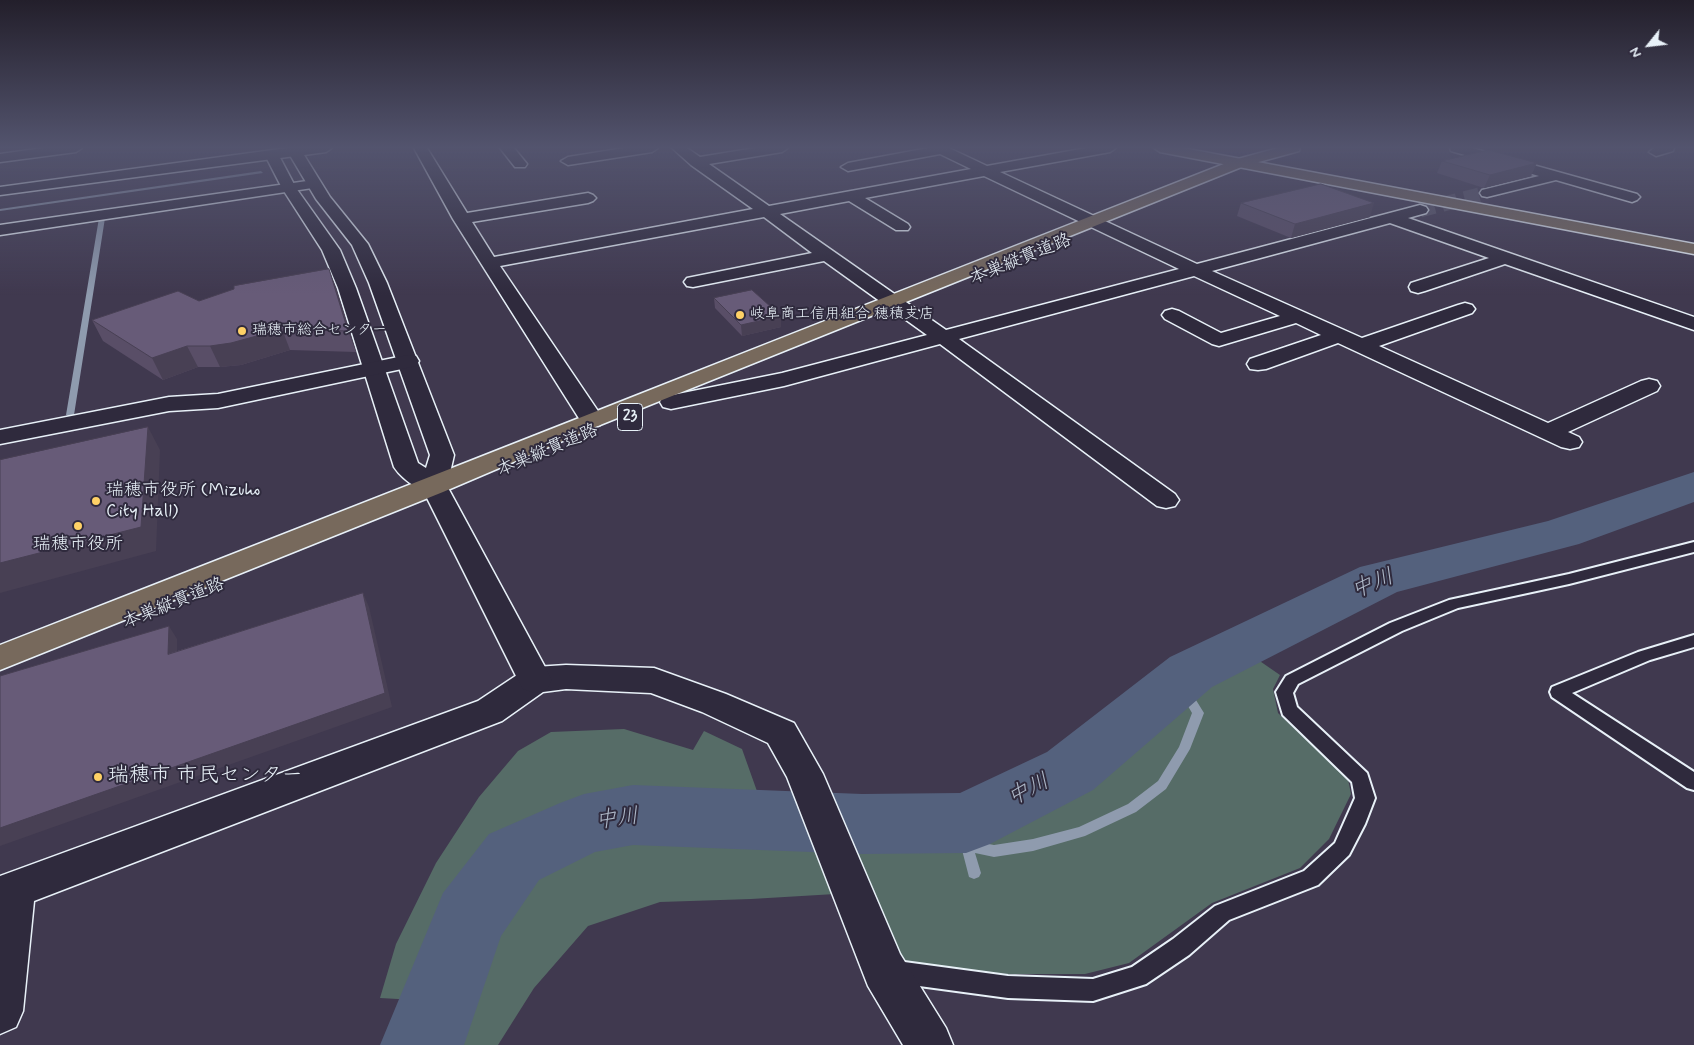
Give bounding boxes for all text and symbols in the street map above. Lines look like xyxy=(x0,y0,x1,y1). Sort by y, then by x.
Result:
north arrow xyxy=(1624,20,1674,70)
text: N xyxy=(1626,44,1646,61)
street label: 本巣縦貫道路 xyxy=(967,230,1075,290)
place label: 岐阜商工信用組合 穂積支店 xyxy=(750,306,934,324)
marker: 岐阜商工信用組合 穂積支店 xyxy=(734,309,746,321)
place label: 瑞穂市総合センター xyxy=(252,322,387,340)
marker: 瑞穂市総合センター xyxy=(236,325,248,337)
road number: 23 xyxy=(618,404,642,431)
street label: 本巣縦貫道路 xyxy=(494,420,602,482)
place label: 瑞穂市役所 (Mizuho City Hall) xyxy=(106,480,260,522)
marker: 瑞穂市役所 (Mizuho City Hall) xyxy=(90,495,102,507)
marker: 瑞穂市役所 xyxy=(72,520,84,532)
place label: 瑞穂市役所 xyxy=(33,534,123,556)
water label: 中川 xyxy=(1348,565,1398,605)
street label: 本巣縦貫道路 xyxy=(120,574,228,634)
place label: 瑞穂市 市民センター xyxy=(108,764,303,790)
water label: 中川 xyxy=(1003,769,1055,813)
marker: 瑞穂市 市民センター xyxy=(92,771,104,783)
water label: 中川 xyxy=(594,804,640,836)

